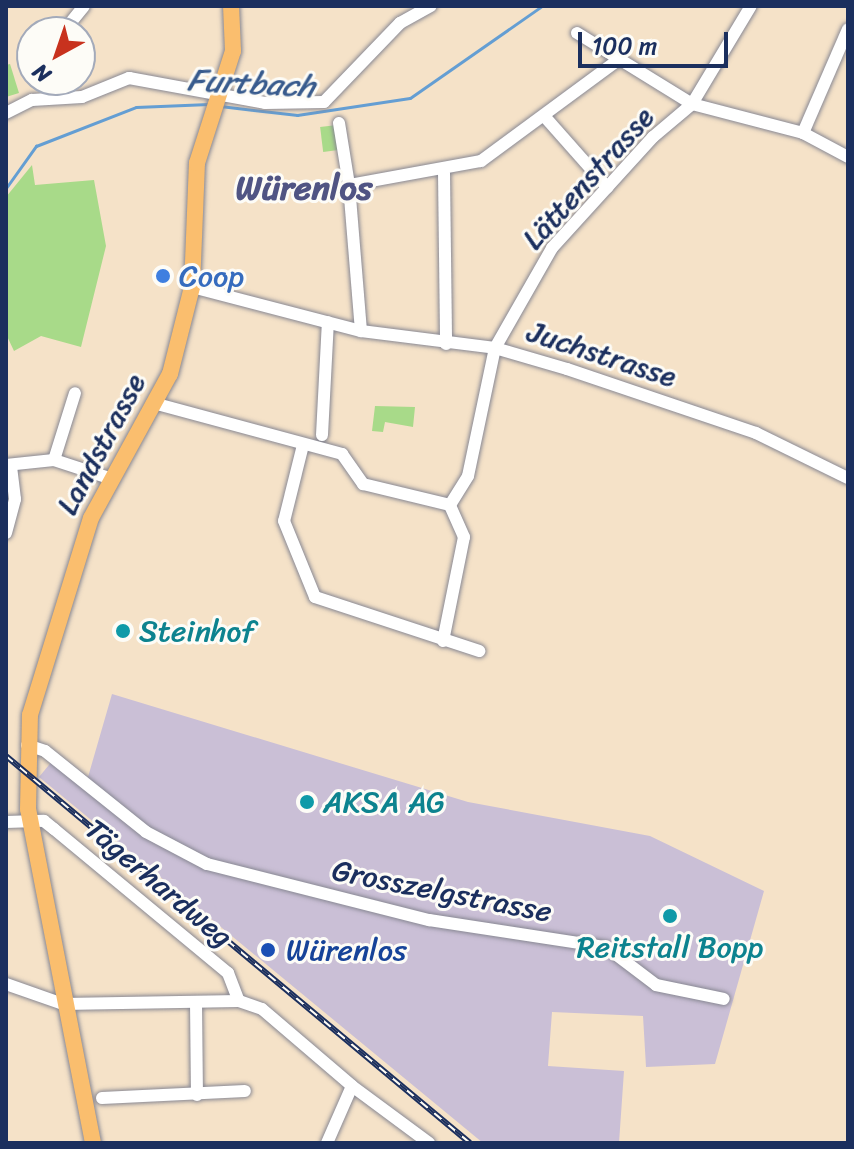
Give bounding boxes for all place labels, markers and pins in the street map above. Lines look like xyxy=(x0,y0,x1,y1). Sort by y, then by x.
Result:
place label: Coop xyxy=(179,258,244,294)
marker: Coop xyxy=(154,267,172,285)
place label: Steinhof xyxy=(139,613,255,649)
marker: Steinhof xyxy=(114,622,132,640)
place label: AKSA AG xyxy=(323,784,445,820)
marker: AKSA AG xyxy=(298,793,316,811)
marker: Reitstall Bopp xyxy=(661,907,679,925)
place label: Reitstall Bopp xyxy=(577,929,763,965)
place label: Würenlos xyxy=(286,932,407,968)
marker: Würenlos xyxy=(257,939,279,961)

